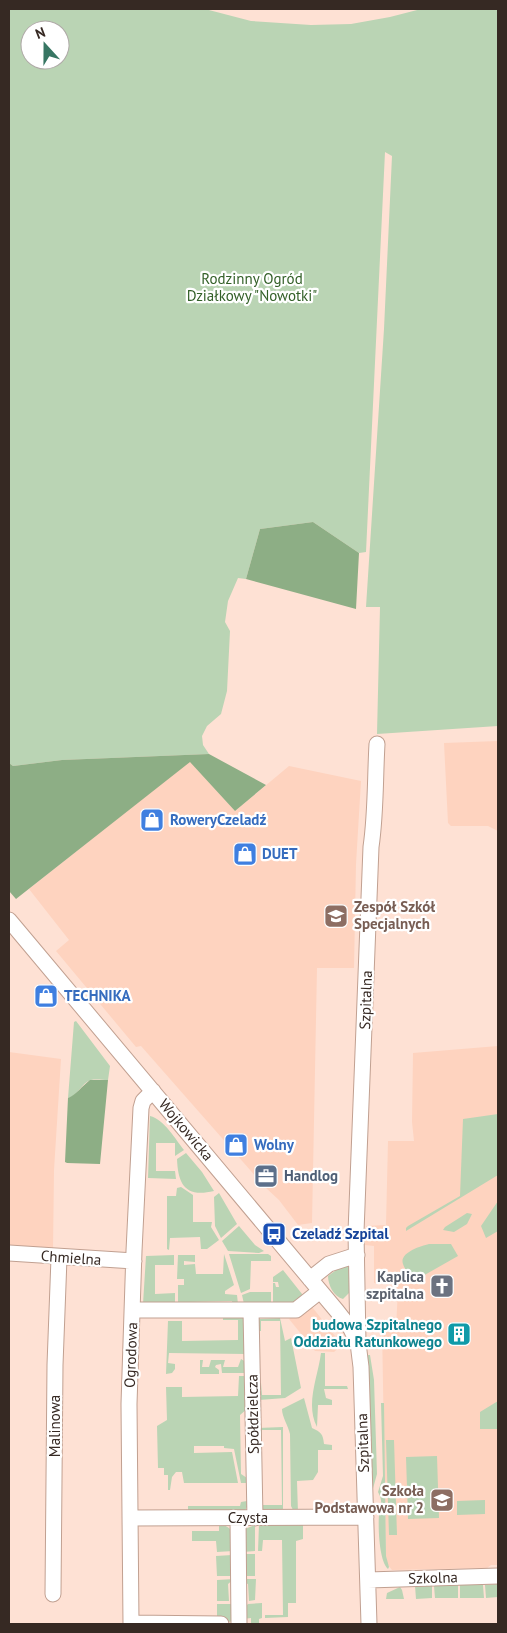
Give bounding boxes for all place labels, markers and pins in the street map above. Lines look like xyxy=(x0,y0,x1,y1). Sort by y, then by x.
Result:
shop icon: RoweryCzeladź xyxy=(139,807,165,833)
place label: RoweryCzeladź xyxy=(170,810,266,829)
shop icon: DUET xyxy=(232,841,258,867)
place label: DUET xyxy=(262,844,298,863)
place label: Zespół Szkół Specjalnych xyxy=(354,897,435,933)
school or university icon: Zespół Szkół Specjalnych xyxy=(323,903,349,929)
shop icon: TECHNIKA xyxy=(33,983,59,1009)
place label: TECHNIKA xyxy=(64,986,131,1005)
shop icon: Wolny xyxy=(223,1132,249,1158)
place label: Wolny xyxy=(254,1135,295,1154)
office icon: Handlog xyxy=(253,1163,279,1189)
place label: Handlog xyxy=(284,1166,338,1185)
bus stop icon: Czeladź Szpital xyxy=(261,1221,287,1247)
place label: Czeladź Szpital xyxy=(292,1224,389,1243)
place label: Kaplica szpitalna xyxy=(366,1267,424,1303)
church icon: Kaplica szpitalna xyxy=(429,1273,455,1299)
place label: budowa Szpitalnego Oddziału Ratunkowego xyxy=(293,1315,442,1351)
building icon: budowa Szpitalnego Oddziału Ratunkowego xyxy=(446,1321,472,1347)
place label: Szkoła Podstawowa nr 2 xyxy=(314,1481,424,1517)
school or university icon: Szkoła Podstawowa nr 2 xyxy=(429,1487,455,1513)

